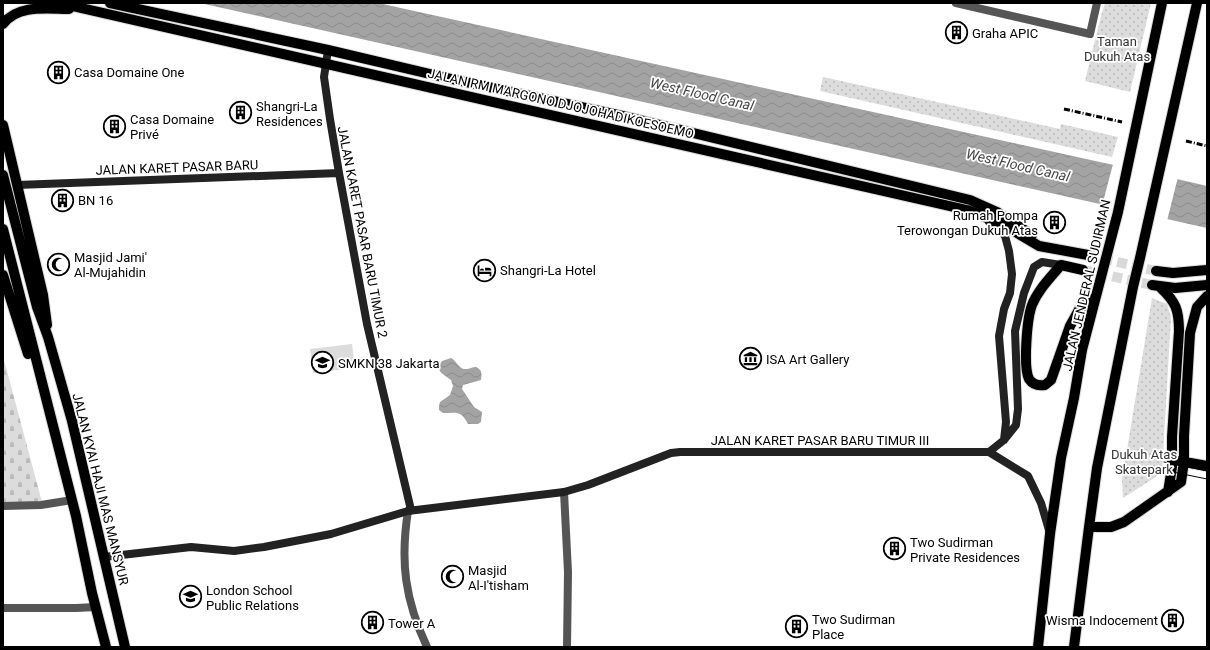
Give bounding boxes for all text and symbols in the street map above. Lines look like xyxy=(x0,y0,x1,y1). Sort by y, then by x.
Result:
building icon: Graha APIC xyxy=(944,20,970,46)
place label: Graha APIC xyxy=(972,26,1038,41)
park label: Taman Dukuh Atas xyxy=(1084,34,1150,64)
building icon: Casa Domaine One xyxy=(46,59,72,85)
place label: Casa Domaine One xyxy=(74,65,185,80)
street label: JALAN RM MARGONO DJOJOHADIKOESOEMO xyxy=(426,66,696,141)
water label: West Flood Canal xyxy=(649,74,756,114)
place label: Shangri-La Residences xyxy=(256,99,323,129)
building icon: Shangri-La Residences xyxy=(228,100,254,126)
place label: Casa Domaine Privé xyxy=(130,112,214,142)
building icon: Casa Domaine Privé xyxy=(101,113,127,139)
street label: JALAN KARET PASAR BARU TIMUR 2 xyxy=(335,125,390,339)
water label: West Flood Canal xyxy=(965,145,1072,185)
street label: JALAN KARET PASAR BARU xyxy=(95,157,259,178)
building icon: BN 16 xyxy=(49,187,75,213)
place label: BN 16 xyxy=(78,193,113,208)
street label: JALAN JENDERAL SUDIRMAN xyxy=(1059,198,1114,372)
place label: Rumah Pompa Terowongan Dukuh Atas xyxy=(897,208,1038,238)
building icon: Rumah Pompa Terowongan Dukuh Atas xyxy=(1041,209,1067,235)
place label: Masjid Jami' Al-Mujahidin xyxy=(74,250,147,280)
mosque icon: Masjid Jami' Al-Mujahidin xyxy=(46,251,72,277)
hotel icon: Shangri-La Hotel xyxy=(471,257,497,283)
place label: Shangri-La Hotel xyxy=(500,263,596,278)
museum icon: ISA Art Gallery xyxy=(738,346,764,372)
school or university icon: SMKN 38 Jakarta xyxy=(309,350,335,376)
place label: ISA Art Gallery xyxy=(766,352,849,367)
place label: SMKN 38 Jakarta xyxy=(338,356,440,371)
street label: JALAN KYAI HAJI MAS MANSYUR xyxy=(69,391,132,587)
street label: JALAN KARET PASAR BARU TIMUR III xyxy=(711,433,929,448)
park label: Dukuh Atas Skatepark xyxy=(1111,447,1177,477)
place label: Two Sudirman Private Residences xyxy=(910,535,1020,565)
building icon: Two Sudirman Private Residences xyxy=(881,536,907,562)
place label: Masjid Al-I'tisham xyxy=(468,563,529,593)
mosque icon: Masjid Al-I'tisham xyxy=(439,564,465,590)
place label: London School Public Relations xyxy=(206,583,299,613)
school or university icon: London School Public Relations xyxy=(177,584,203,610)
building icon: Wisma Indocement xyxy=(1160,607,1186,633)
building icon: Tower A xyxy=(359,610,385,636)
place label: Two Sudirman Place xyxy=(812,612,895,642)
building icon: Two Sudirman Place xyxy=(783,613,809,639)
place label: Wisma Indocement xyxy=(1046,613,1158,628)
place label: Tower A xyxy=(388,616,436,631)

